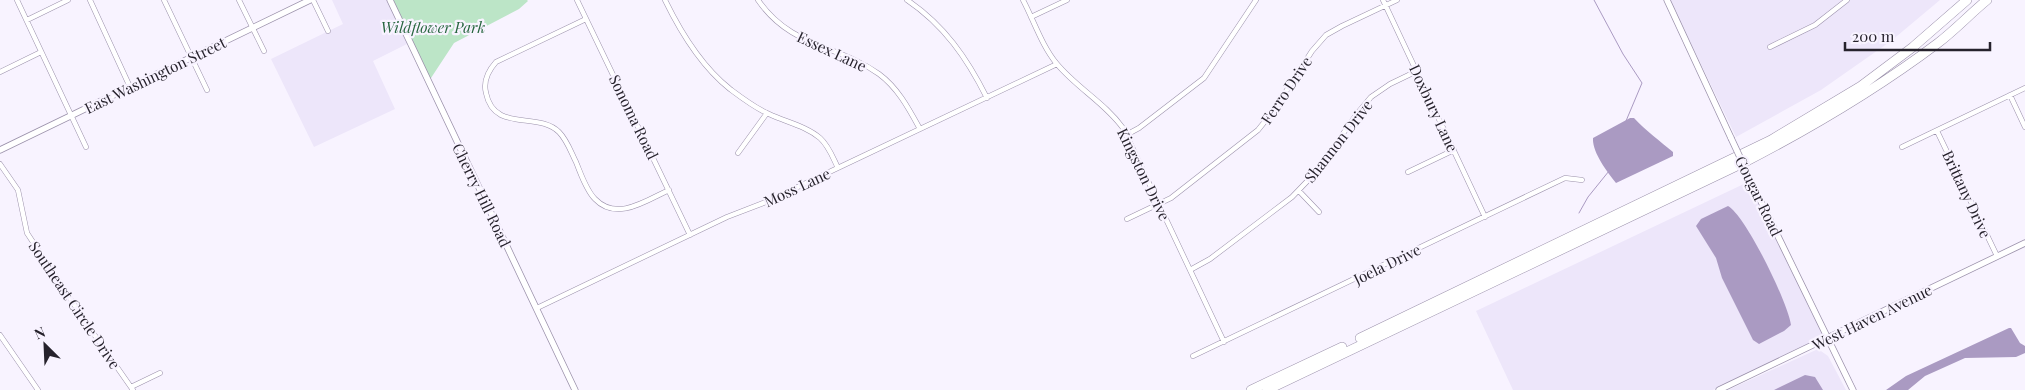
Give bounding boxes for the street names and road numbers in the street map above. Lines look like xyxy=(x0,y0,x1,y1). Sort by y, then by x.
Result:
street label: Essex Lane xyxy=(794,26,870,76)
street label: East Washington Street xyxy=(81,32,230,118)
street label: Ferro Drive xyxy=(1256,52,1316,128)
street label: Doxbury Lane xyxy=(1405,61,1463,155)
street label: Sonoma Road xyxy=(605,71,663,163)
street label: Shannon Drive xyxy=(1299,95,1377,187)
street label: Kingston Drive xyxy=(1113,124,1175,224)
street label: Cherry Hill Road xyxy=(448,140,516,250)
street label: Brittany Drive xyxy=(1938,147,1996,241)
street label: Gougar Road xyxy=(1731,153,1787,240)
street label: Moss Lane xyxy=(761,163,833,211)
street label: Southeast Circle Drive xyxy=(25,237,125,373)
street label: Joela Drive xyxy=(1349,239,1424,289)
street label: West Haven Avenue xyxy=(1808,279,1935,355)

